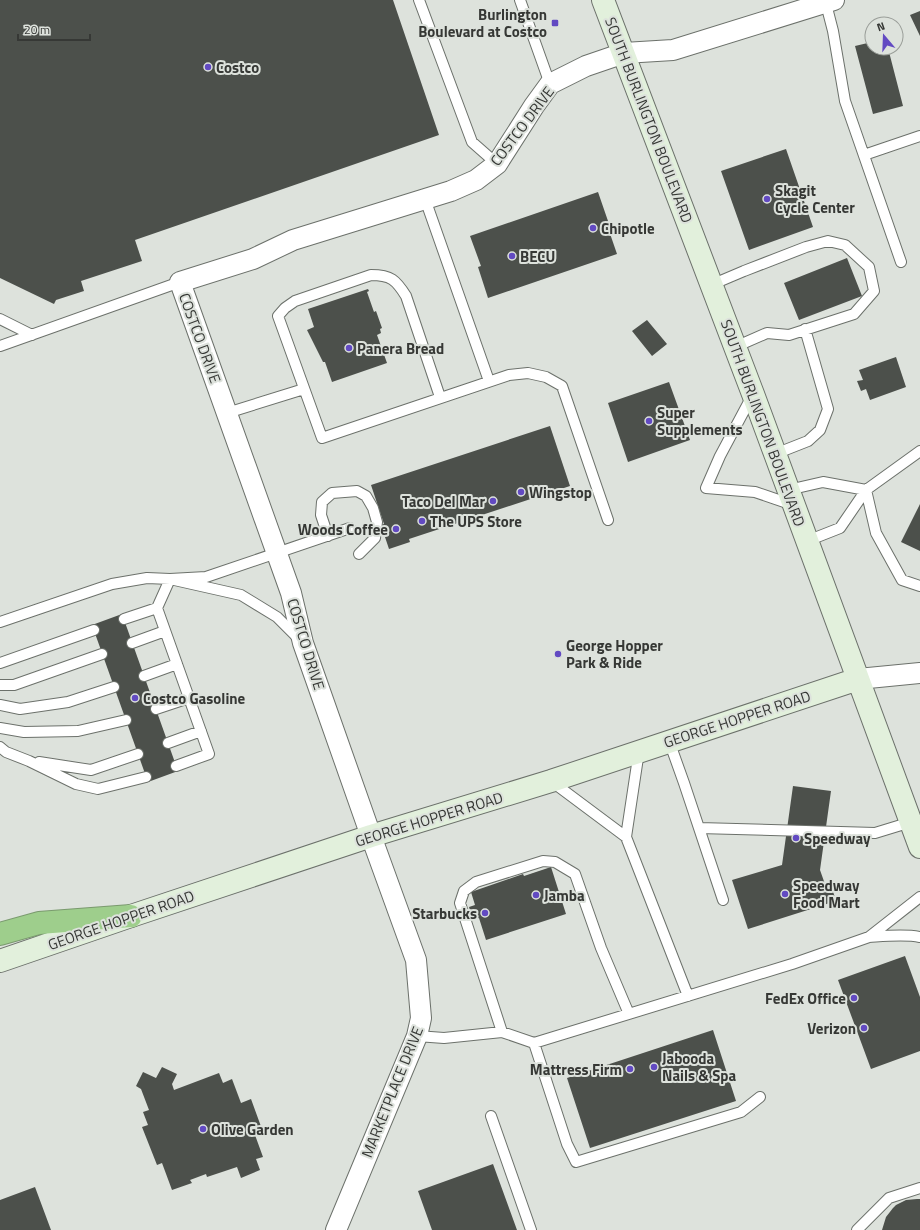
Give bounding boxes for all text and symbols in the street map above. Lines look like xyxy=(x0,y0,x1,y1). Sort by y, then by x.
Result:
place label: Burlington Boulevard at Costco xyxy=(418,3,547,43)
street label: SOUTH BURLINGTON BOULEVARD xyxy=(599,14,699,226)
scale bar xyxy=(18,16,90,42)
north arrow xyxy=(864,16,904,56)
marker: Burlington Boulevard at Costco xyxy=(550,18,560,28)
text: N xyxy=(875,18,887,35)
text: 20 m xyxy=(24,20,50,39)
place label: Costco xyxy=(216,56,259,79)
marker: Costco xyxy=(203,62,213,72)
street label: COSTCO DRIVE xyxy=(484,81,560,171)
place label: Skagit Cycle Center xyxy=(775,179,855,219)
marker: Skagit Cycle Center xyxy=(762,194,772,204)
place label: Chipotle xyxy=(601,217,655,240)
marker: Chipotle xyxy=(588,223,598,233)
place label: BECU xyxy=(520,245,555,268)
marker: BECU xyxy=(507,251,517,261)
street label: COSTCO DRIVE xyxy=(173,290,227,386)
street label: SOUTH BURLINGTON BOULEVARD xyxy=(715,316,811,530)
place label: Panera Bread xyxy=(357,337,444,360)
marker: Panera Bread xyxy=(344,343,354,353)
place label: Super Supplements xyxy=(657,401,743,441)
marker: Super Supplements xyxy=(644,416,654,426)
place label: Wingstop xyxy=(529,481,592,504)
marker: Wingstop xyxy=(516,487,526,497)
place label: Taco Del Mar xyxy=(402,490,485,513)
marker: Taco Del Mar xyxy=(488,496,498,506)
place label: The UPS Store xyxy=(430,510,522,533)
marker: The UPS Store xyxy=(417,516,427,526)
place label: Woods Coffee xyxy=(298,518,388,541)
marker: Woods Coffee xyxy=(391,524,401,534)
street label: COSTCO DRIVE xyxy=(281,595,331,693)
place label: George Hopper Park & Ride xyxy=(566,634,663,674)
marker: George Hopper Park & Ride xyxy=(553,649,563,659)
street label: GEORGE HOPPER ROAD xyxy=(660,684,814,754)
place label: Costco Gasoline xyxy=(143,687,246,710)
marker: Costco Gasoline xyxy=(130,693,140,703)
street label: GEORGE HOPPER ROAD xyxy=(352,786,506,852)
place label: Speedway xyxy=(804,827,871,850)
marker: Speedway xyxy=(791,833,801,843)
place label: Speedway Food Mart xyxy=(793,874,860,914)
street label: GEORGE HOPPER ROAD xyxy=(45,884,197,956)
place label: Jamba xyxy=(544,884,585,907)
marker: Speedway Food Mart xyxy=(780,889,790,899)
marker: Jamba xyxy=(531,890,541,900)
place label: Starbucks xyxy=(412,902,477,925)
marker: Starbucks xyxy=(480,908,490,918)
place label: FedEx Office xyxy=(765,987,846,1010)
marker: FedEx Office xyxy=(849,993,859,1003)
place label: Verizon xyxy=(807,1017,856,1040)
street label: MARKETPLACE DRIVE xyxy=(355,1023,429,1161)
marker: Verizon xyxy=(859,1023,869,1033)
place label: Jabooda Nails & Spa xyxy=(662,1047,736,1087)
place label: Mattress Firm xyxy=(530,1058,622,1081)
marker: Jabooda Nails & Spa xyxy=(649,1062,659,1072)
marker: Mattress Firm xyxy=(625,1064,635,1074)
place label: Olive Garden xyxy=(211,1118,294,1141)
marker: Olive Garden xyxy=(198,1124,208,1134)

